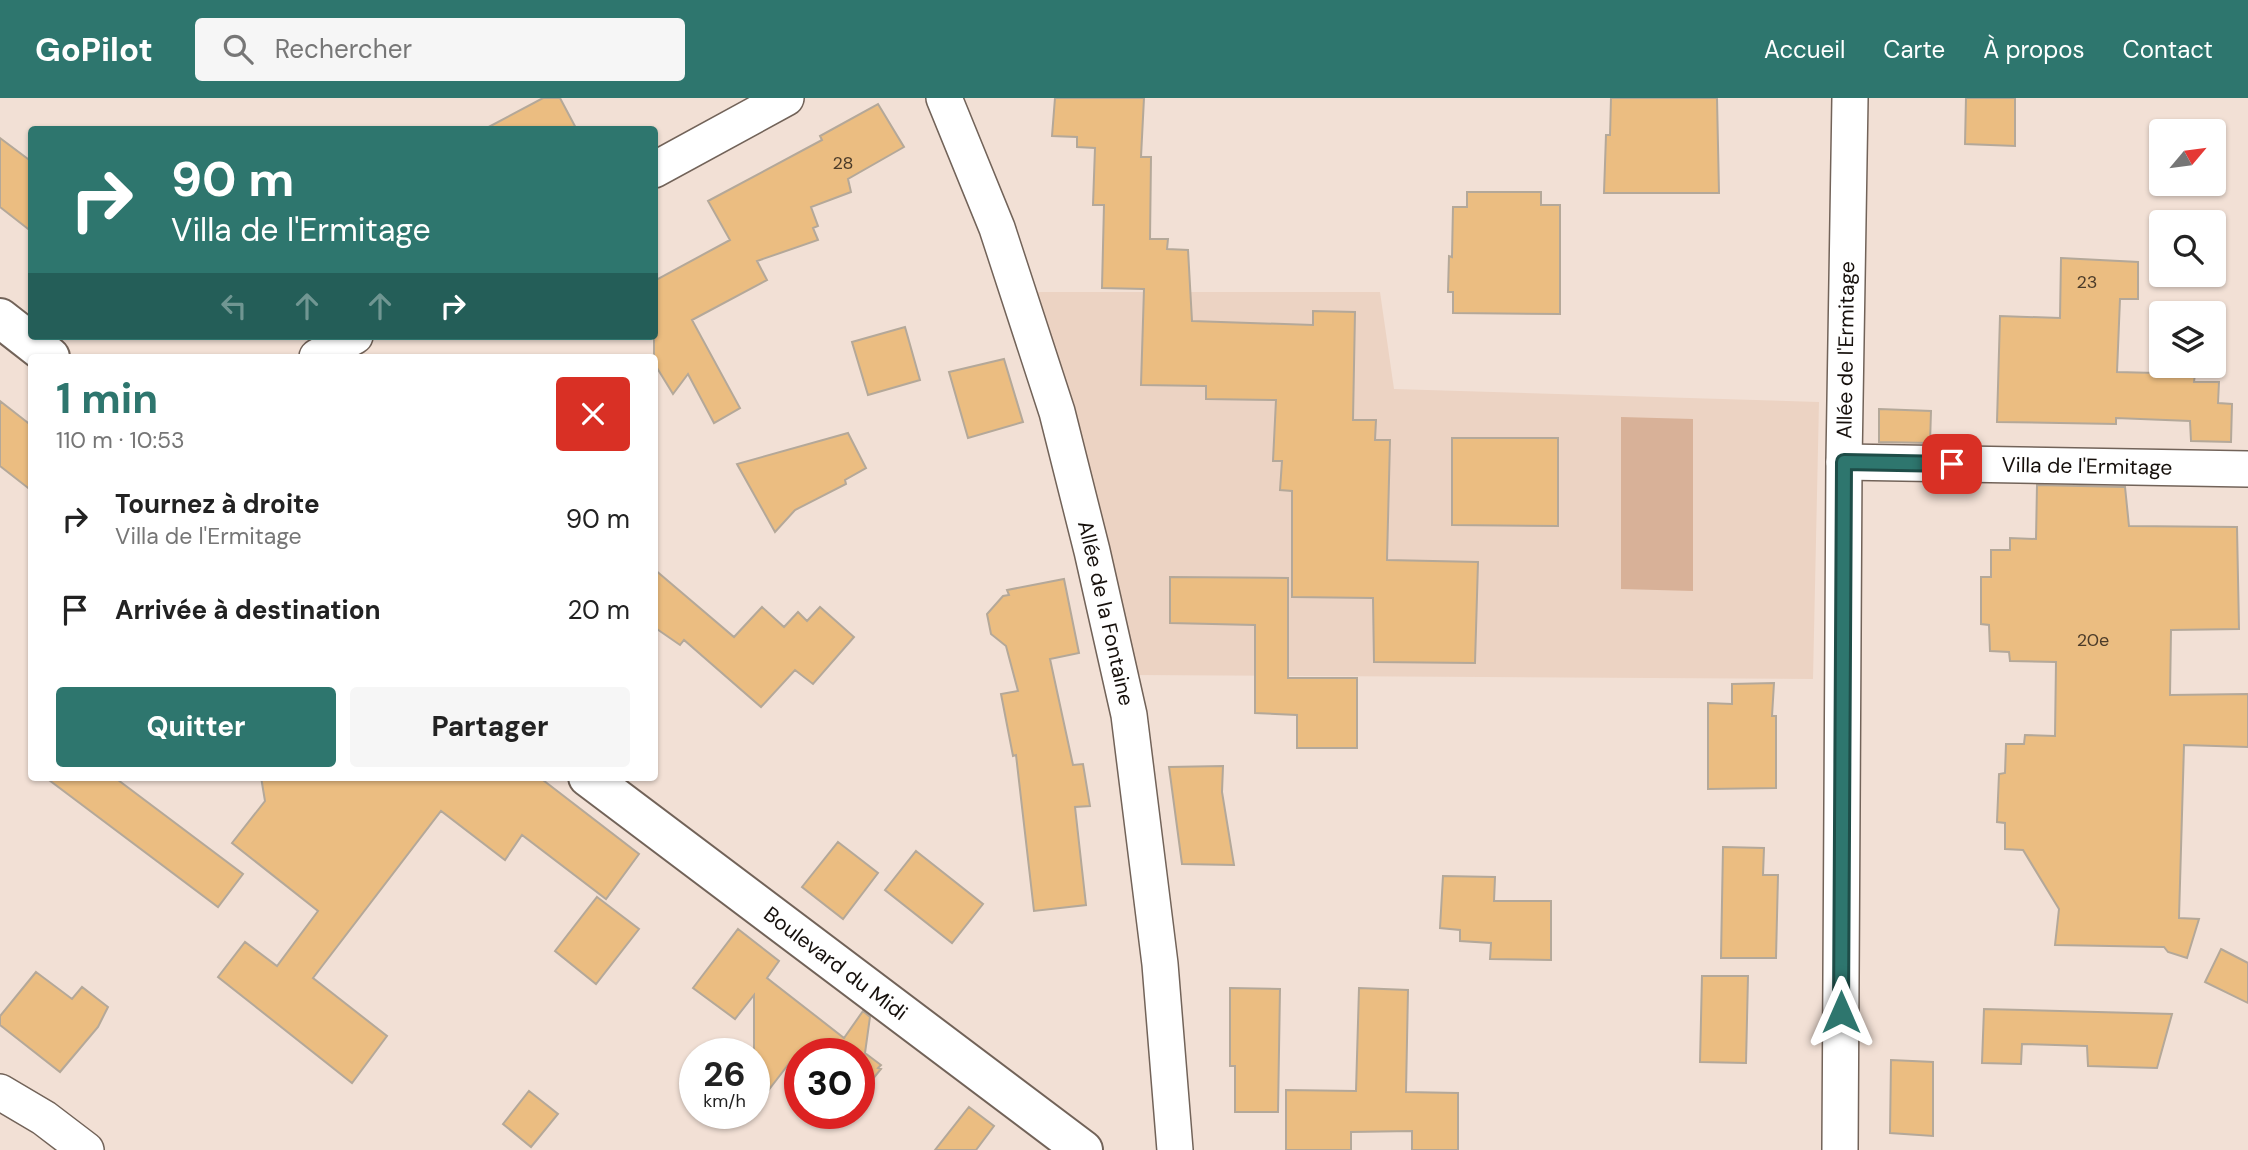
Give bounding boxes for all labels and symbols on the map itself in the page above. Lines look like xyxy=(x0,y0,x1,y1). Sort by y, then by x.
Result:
north arrow xyxy=(2149,119,2226,196)
house number: 28 xyxy=(832,151,854,175)
street label: Allée de l'Ermitage xyxy=(1830,261,1861,439)
house number: 23 xyxy=(2076,270,2098,294)
pin xyxy=(1922,434,1982,494)
street label: Villa de l'Ermitage xyxy=(2001,451,2173,482)
street label: Allée de la Fontaine xyxy=(1071,518,1141,709)
house number: 20e xyxy=(2077,628,2109,652)
street label: Boulevard du Midi xyxy=(758,900,913,1027)
position arrow xyxy=(1804,975,1878,1049)
speed limit sign: 30 xyxy=(784,1038,875,1129)

